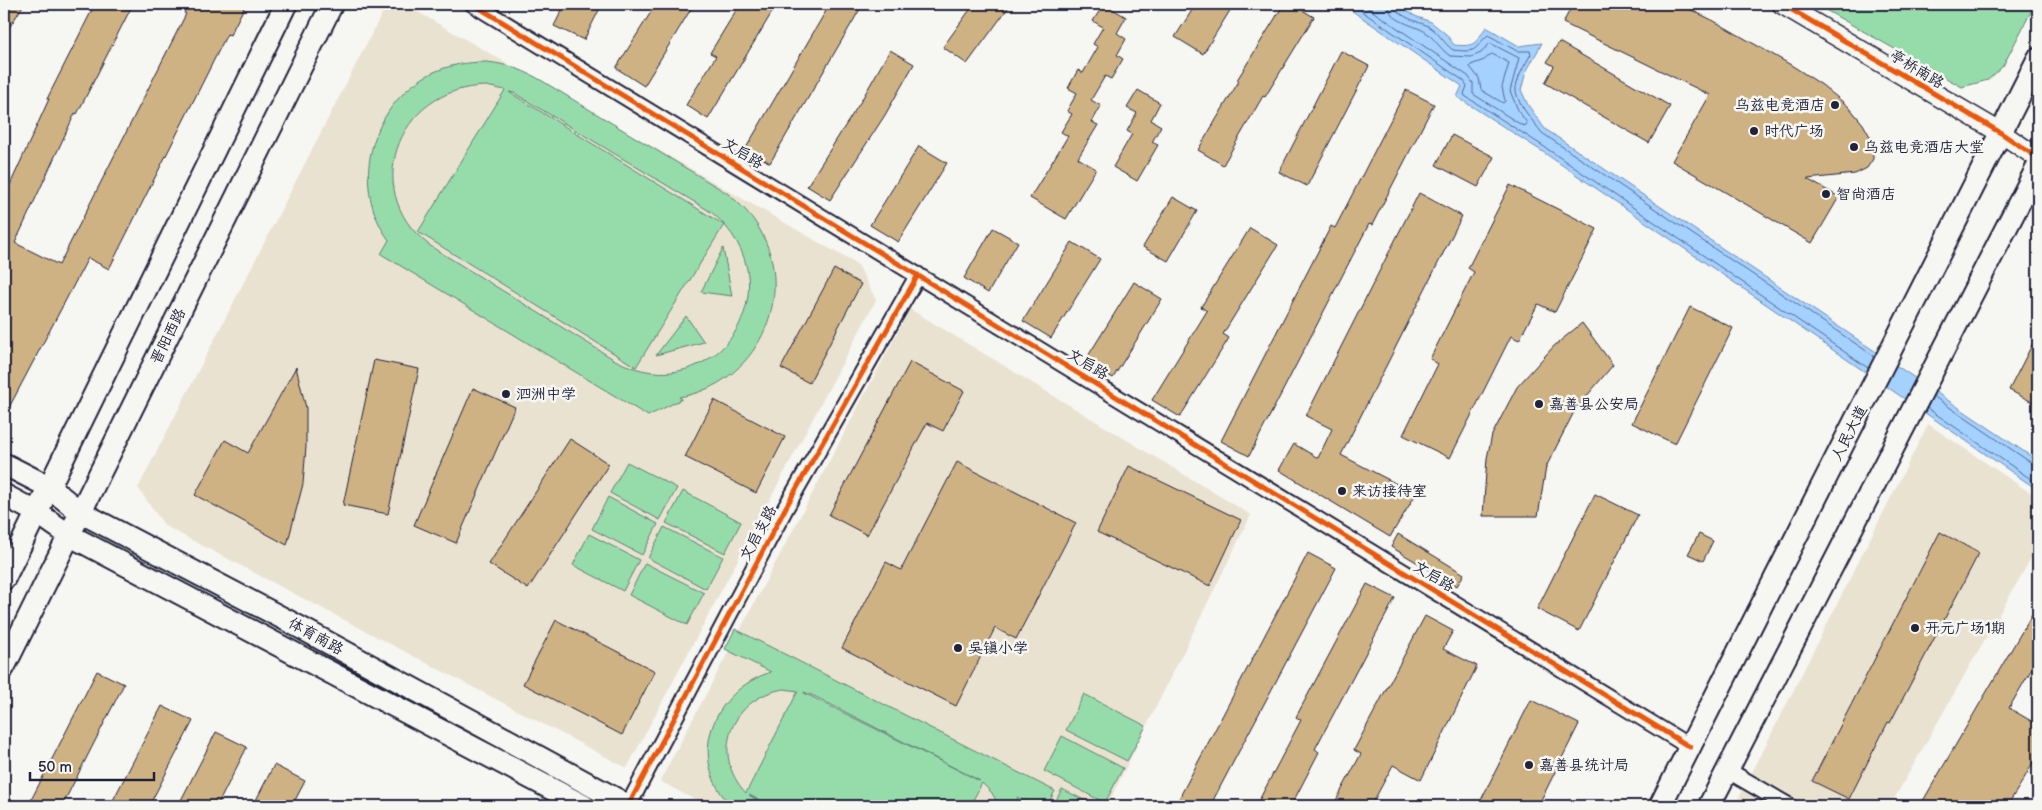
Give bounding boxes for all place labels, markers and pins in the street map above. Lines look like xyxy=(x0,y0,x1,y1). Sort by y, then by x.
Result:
place label: 乌兹电竞酒店 xyxy=(1735,96,1825,115)
marker: 乌兹电竞酒店 xyxy=(1829,99,1841,111)
place label: 时代广场 xyxy=(1764,122,1824,141)
marker: 时代广场 xyxy=(1748,125,1760,137)
place label: 乌兹电竞酒店大堂 xyxy=(1864,138,1984,157)
marker: 乌兹电竞酒店大堂 xyxy=(1848,141,1860,153)
place label: 智尚酒店 xyxy=(1836,185,1896,204)
marker: 智尚酒店 xyxy=(1820,188,1832,200)
place label: 泗洲中学 xyxy=(516,385,576,404)
marker: 泗洲中学 xyxy=(500,388,512,400)
place label: 嘉善县公安局 xyxy=(1549,395,1639,414)
marker: 嘉善县公安局 xyxy=(1533,398,1545,410)
place label: 来访接待室 xyxy=(1352,482,1427,501)
marker: 来访接待室 xyxy=(1336,485,1348,497)
place label: 开元广场1期 xyxy=(1925,619,2006,638)
marker: 开元广场1期 xyxy=(1909,622,1921,634)
place label: 吴镇小学 xyxy=(968,639,1028,658)
marker: 吴镇小学 xyxy=(952,642,964,654)
place label: 嘉善县统计局 xyxy=(1539,756,1629,775)
marker: 嘉善县统计局 xyxy=(1523,759,1535,771)

